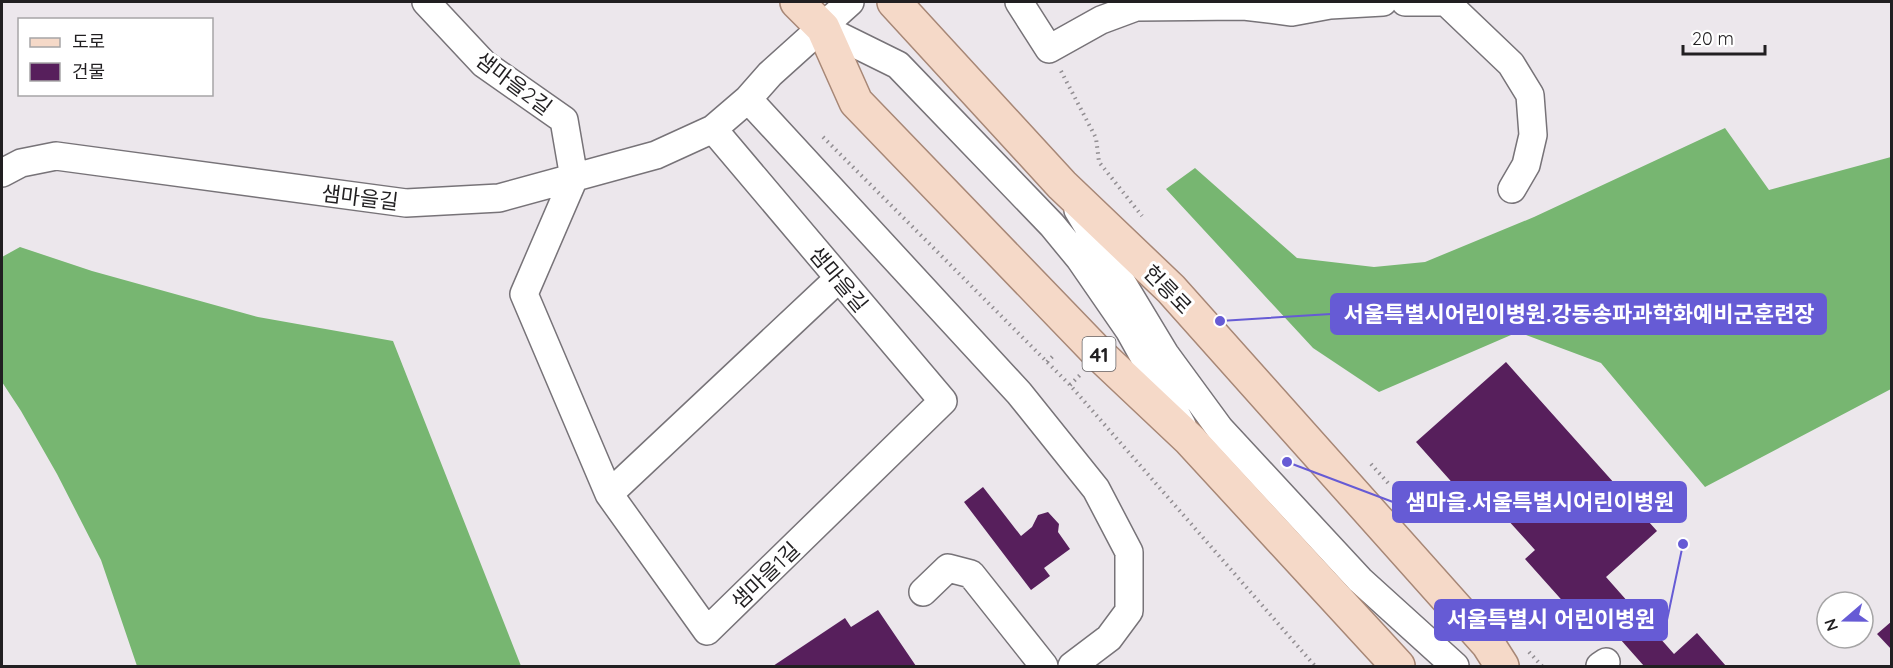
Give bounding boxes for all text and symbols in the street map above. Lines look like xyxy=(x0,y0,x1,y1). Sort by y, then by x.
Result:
legend xyxy=(18,18,213,96)
scale bar xyxy=(1683,18,1766,56)
text: 20 m xyxy=(1692,27,1734,50)
text: 도로 xyxy=(72,30,105,53)
street label: 샘마을2길 xyxy=(471,46,557,120)
text: 건물 xyxy=(72,60,105,83)
street label: 샘마을길 xyxy=(320,179,400,215)
street label: 샘마을길 xyxy=(804,241,874,317)
street label: 헌릉로 xyxy=(1139,259,1197,319)
callout: 서울특별시어린이병원.강동송파과학화예비군훈련장 xyxy=(1331,294,1826,334)
text: 서울특별시어린이병원.강동송파과학화예비군훈련장 xyxy=(1344,300,1815,328)
road number: 41 xyxy=(1082,337,1116,371)
callout: 샘마을.서울특별시어린이병원 xyxy=(1393,482,1686,522)
text: 샘마을.서울특별시어린이병원 xyxy=(1406,488,1674,516)
street label: 샘마을1길 xyxy=(725,536,805,614)
north arrow xyxy=(1815,590,1875,650)
callout: 서울특별시 어린이병원 xyxy=(1435,600,1667,640)
text: 서울특별시 어린이병원 xyxy=(1447,605,1655,633)
text: N xyxy=(1819,616,1842,634)

